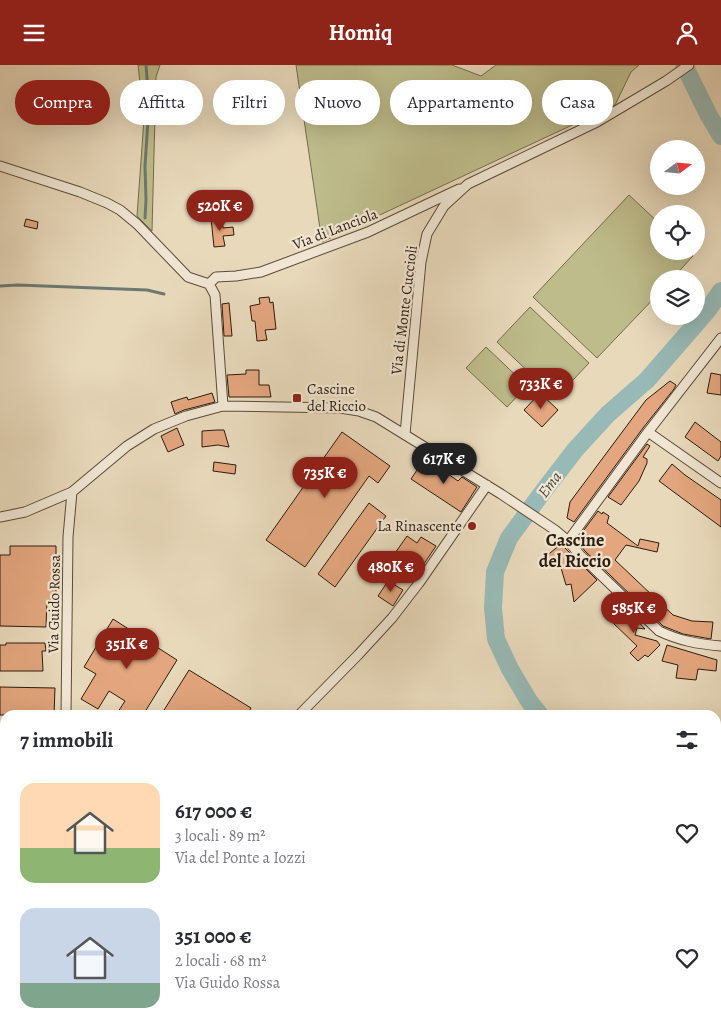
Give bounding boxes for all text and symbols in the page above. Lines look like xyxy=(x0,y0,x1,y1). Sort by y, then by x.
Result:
text: Homiq xyxy=(329,18,392,48)
icon: menu xyxy=(20,19,48,47)
icon: person xyxy=(673,19,701,47)
chip: Compra xyxy=(15,80,110,125)
chip: Affitta xyxy=(120,80,203,125)
chip: Filtri xyxy=(213,80,285,125)
chip: Nuovo xyxy=(295,80,380,125)
chip: Appartamento xyxy=(390,80,532,125)
chip: Casa xyxy=(542,80,613,125)
north arrow xyxy=(650,140,705,195)
map controls xyxy=(650,140,705,325)
pin: 520K € xyxy=(179,189,261,232)
text: 520K € xyxy=(197,195,243,217)
street label: Via di Lanciola xyxy=(289,204,380,255)
button: locate xyxy=(650,205,705,260)
street label: Via di Monte Cuccioli xyxy=(386,244,422,377)
button: layers xyxy=(650,270,705,325)
pin: 733K € xyxy=(500,367,582,410)
text: 733K € xyxy=(519,373,563,395)
place label: Cascine del Riccio xyxy=(307,379,366,416)
marker: Cascine del Riccio xyxy=(291,392,303,404)
pin: 617K € xyxy=(403,443,485,485)
text: 617K € xyxy=(423,448,465,470)
pin: 735K € xyxy=(284,457,366,499)
text: 735K € xyxy=(303,462,347,484)
water label: Ema xyxy=(533,466,567,502)
place label: La Rinascente xyxy=(377,516,462,536)
marker: La Rinascente xyxy=(466,520,478,532)
district label: Cascine del Riccio xyxy=(539,528,611,573)
pin: 480K € xyxy=(350,551,432,593)
street label: Via Guido Rossa xyxy=(43,555,65,654)
text: 480K € xyxy=(368,556,414,578)
pin: 585K € xyxy=(593,591,675,634)
text: 585K € xyxy=(612,597,656,619)
pin: 351K € xyxy=(86,627,168,670)
text: 351K € xyxy=(106,633,148,655)
text: 7 immobili xyxy=(20,726,113,754)
icon: filters xyxy=(673,726,701,754)
text: 617 000 € xyxy=(175,797,252,825)
icon: home xyxy=(60,803,120,863)
icon: heart xyxy=(673,819,701,847)
text: 3 locali · 89 m² xyxy=(175,825,265,847)
text: Via del Ponte a Iozzi xyxy=(175,847,306,869)
text: 351 000 € xyxy=(175,922,252,950)
icon: home xyxy=(60,928,120,988)
icon: heart xyxy=(673,944,701,972)
text: 2 locali · 68 m² xyxy=(175,950,267,972)
text: Via Guido Rossa xyxy=(175,972,280,994)

